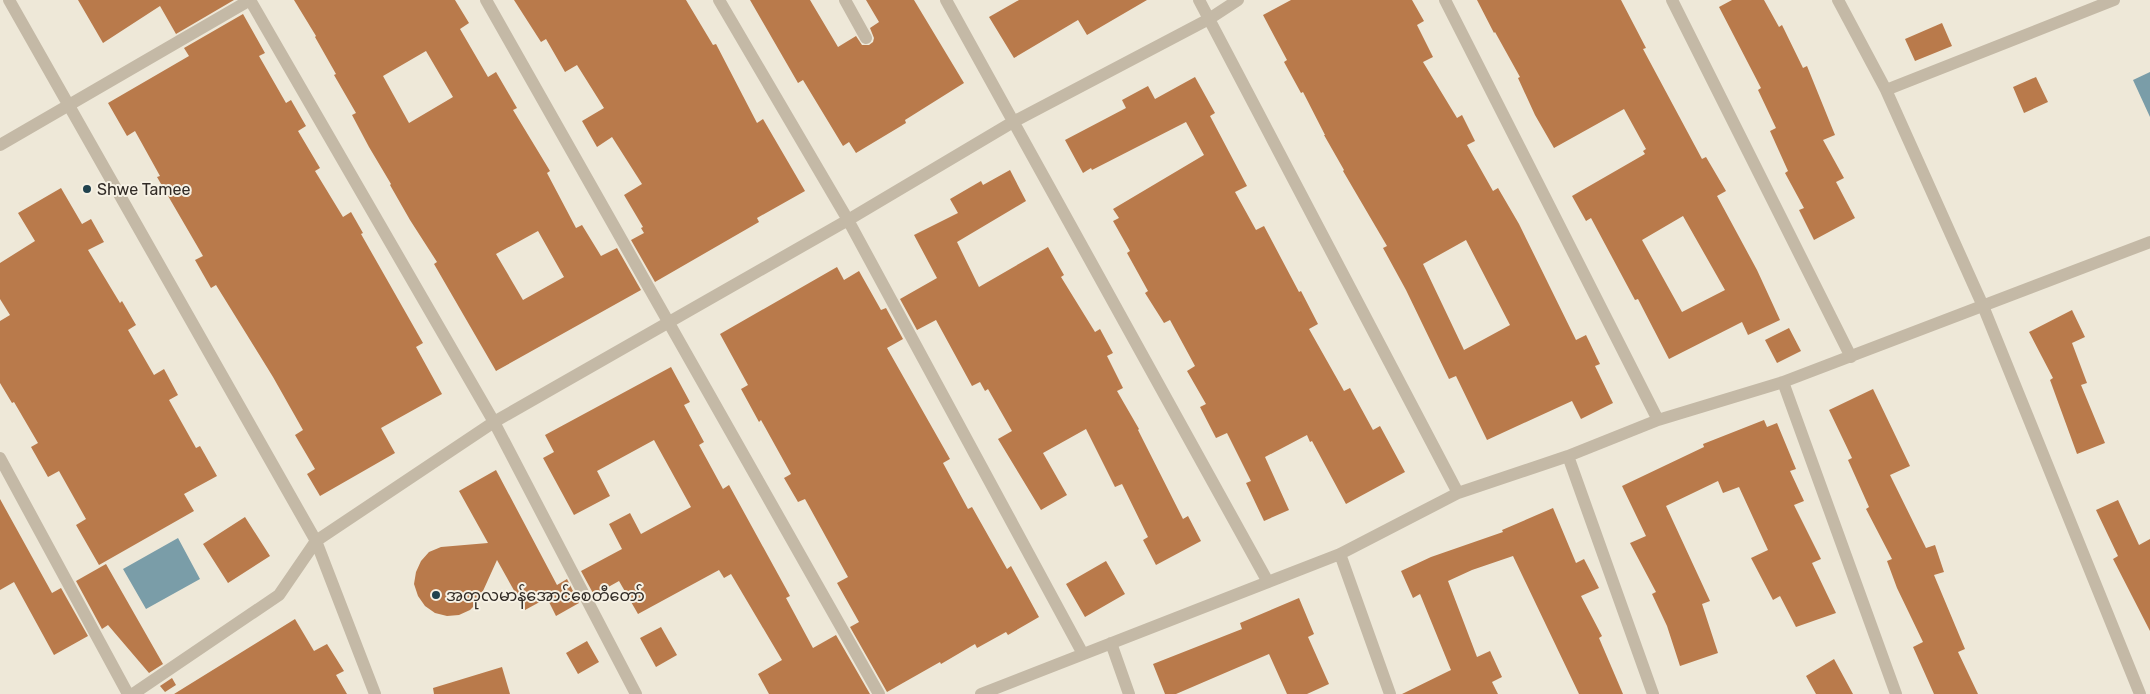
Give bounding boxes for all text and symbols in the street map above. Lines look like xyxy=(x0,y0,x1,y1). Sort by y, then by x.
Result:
place label: Shwe Tamee xyxy=(97,180,190,199)
marker: Shwe Tamee xyxy=(81,183,93,195)
place label: အတုလမာန်အောင်စေတီတော် xyxy=(446,584,645,610)
marker: အတုလမာန်အောင်စေတီတော် xyxy=(430,589,442,601)

